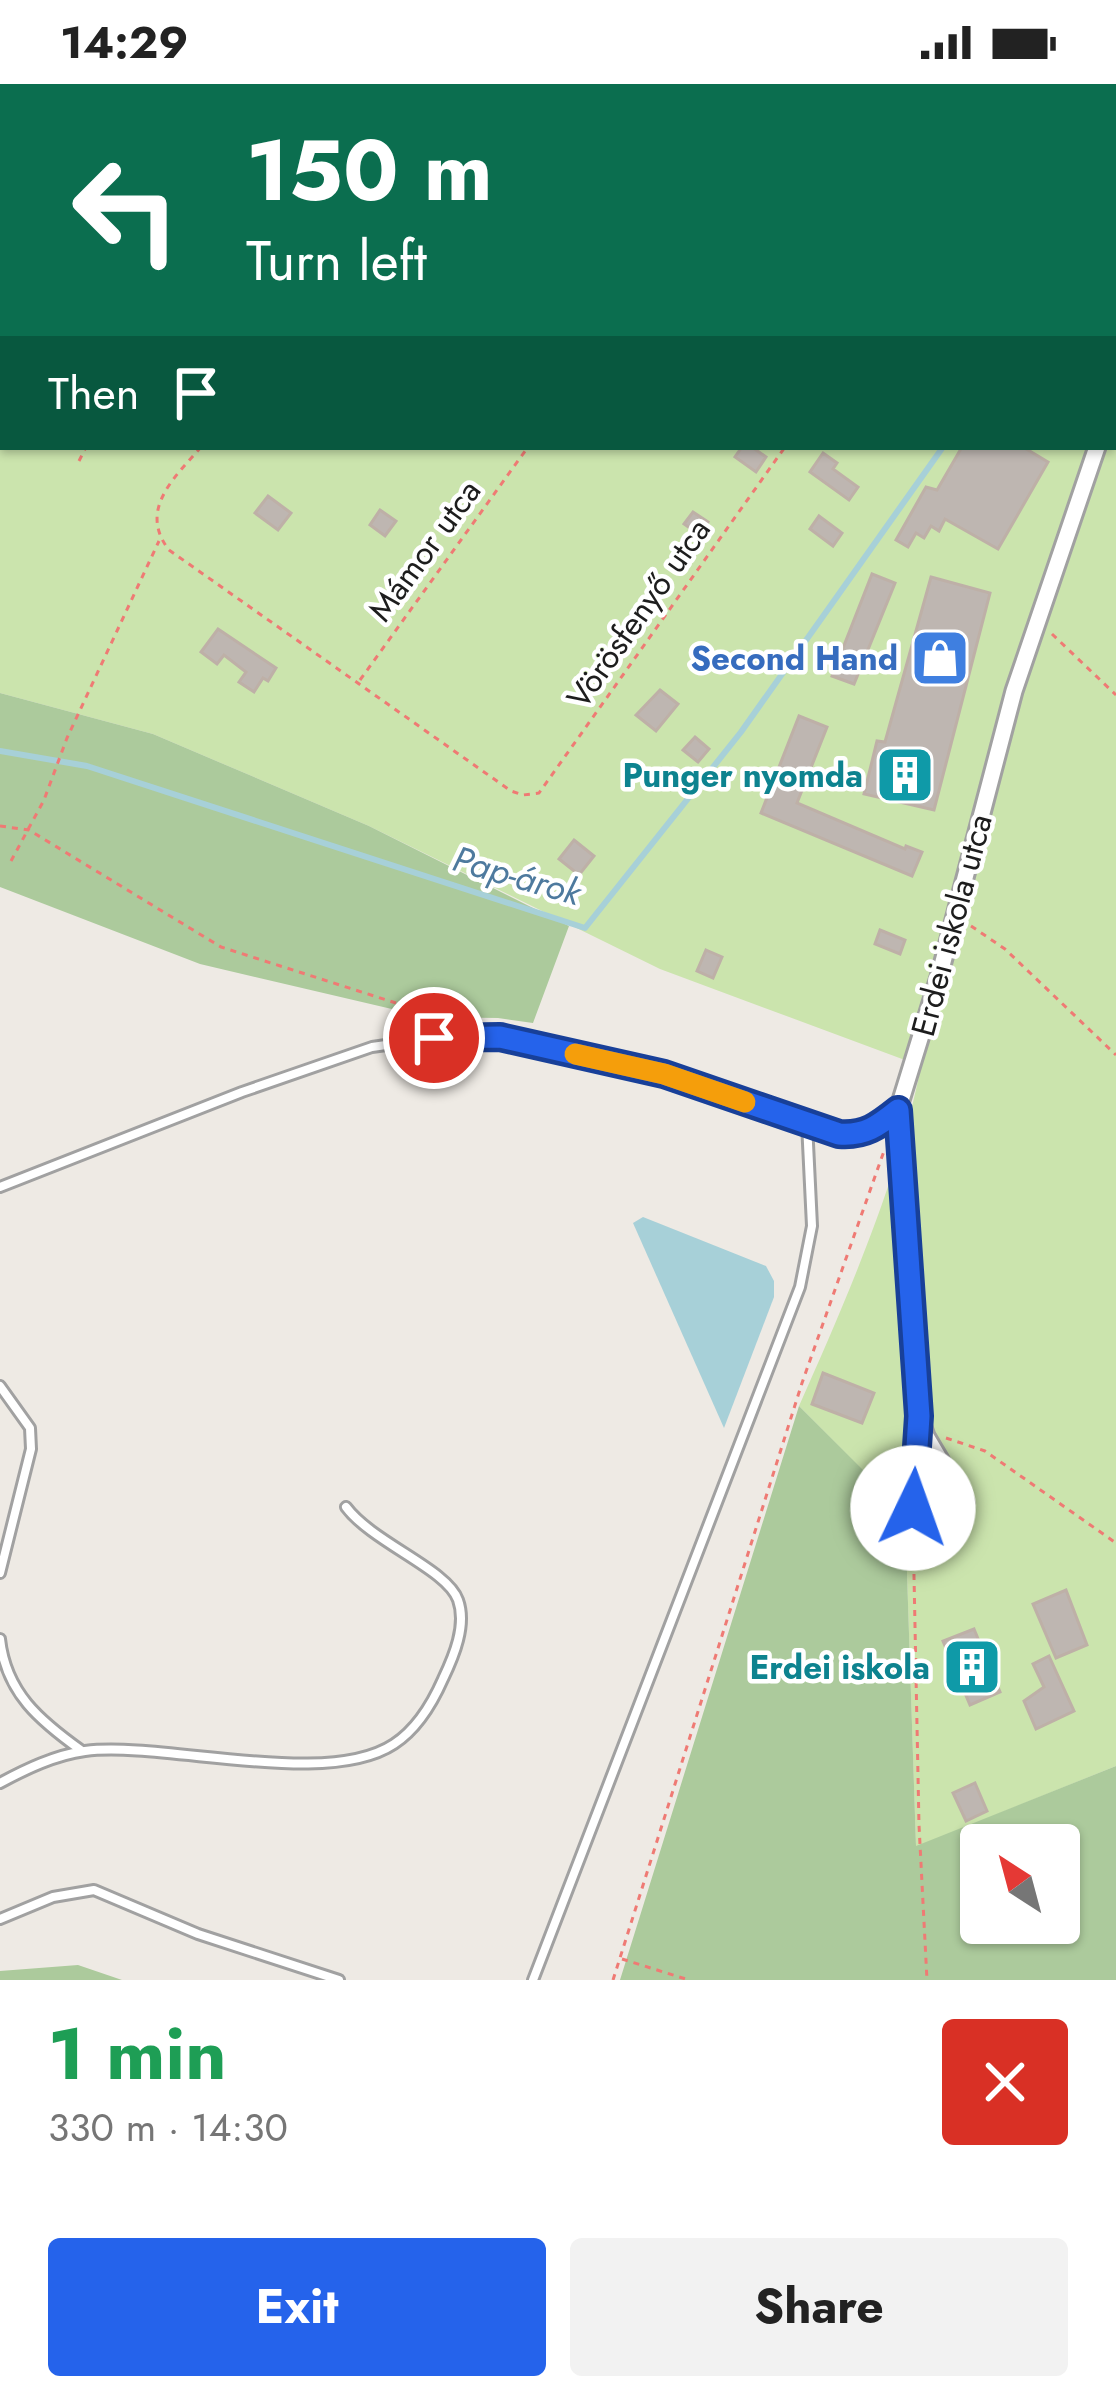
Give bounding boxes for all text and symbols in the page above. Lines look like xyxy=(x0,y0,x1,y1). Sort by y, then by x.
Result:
text: 14:29 xyxy=(60,10,188,75)
text: 150 m xyxy=(246,110,493,232)
icon: left xyxy=(48,132,204,288)
text: Turn left xyxy=(246,222,427,300)
icon: arrive xyxy=(163,360,229,426)
text: Then xyxy=(48,361,139,426)
street label: Mámor utca xyxy=(357,470,492,631)
street label: Vörösfenyő utca xyxy=(555,509,721,718)
shop icon: Second Hand xyxy=(909,627,971,689)
place label: Second Hand xyxy=(690,635,898,682)
building icon: Punger nyomda xyxy=(874,744,936,806)
place label: Punger nyomda xyxy=(622,752,863,799)
street label: Erdei iskola utca xyxy=(899,809,1004,1041)
water label: Pap-árok xyxy=(447,832,589,919)
pin xyxy=(383,987,485,1089)
icon: arrive xyxy=(401,1005,467,1071)
position arrow xyxy=(850,1445,976,1571)
building icon: Erdei iskola xyxy=(941,1636,1003,1698)
place label: Erdei iskola xyxy=(749,1644,930,1691)
north arrow xyxy=(960,1824,1080,1944)
map controls xyxy=(960,1824,1080,1944)
text: 1 min xyxy=(48,2002,227,2106)
button: close xyxy=(942,2019,1068,2145)
text: 330 m · 14:30 xyxy=(48,2099,288,2156)
button: Exit xyxy=(48,2238,546,2376)
button: Share xyxy=(570,2238,1068,2376)

